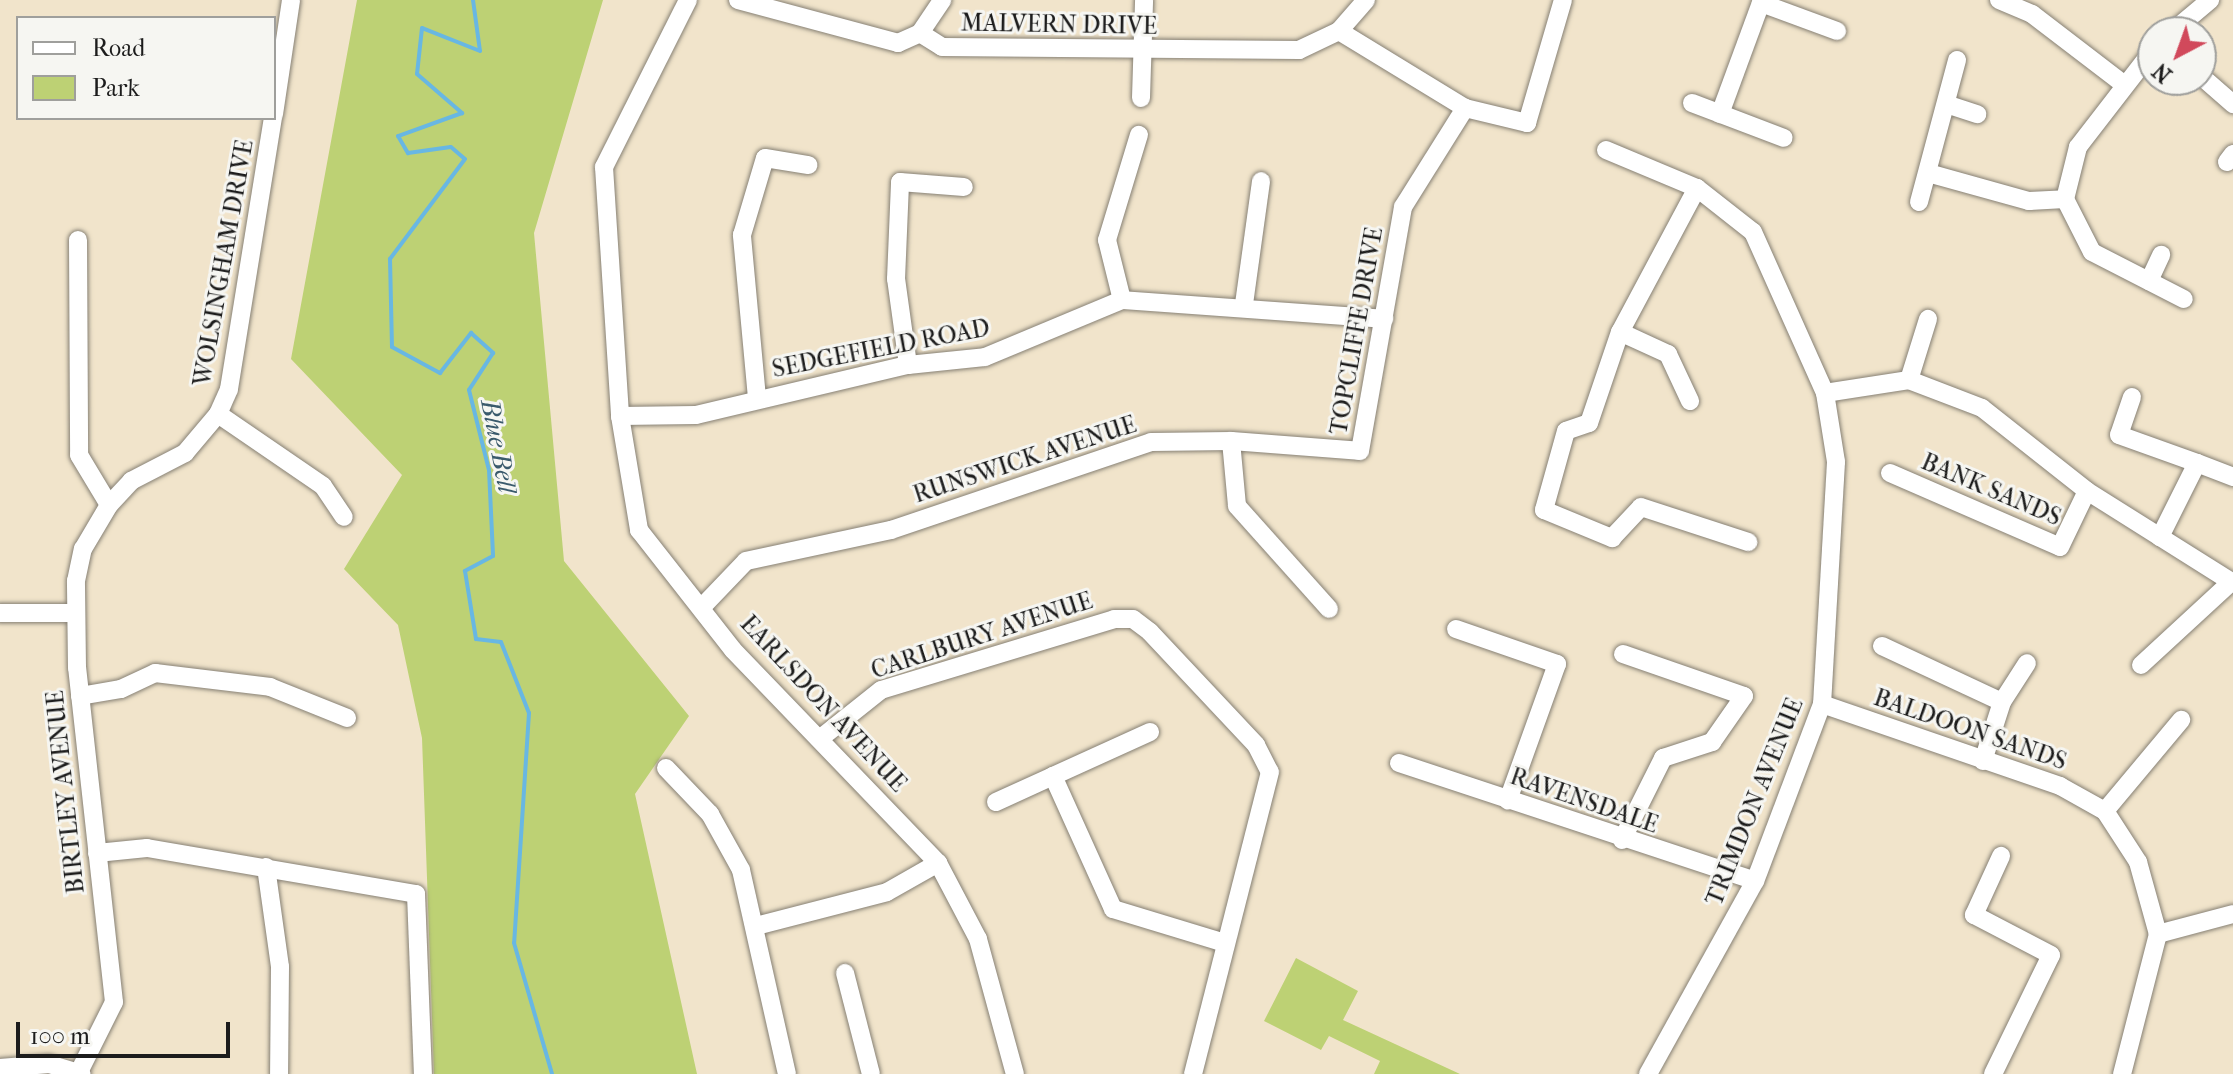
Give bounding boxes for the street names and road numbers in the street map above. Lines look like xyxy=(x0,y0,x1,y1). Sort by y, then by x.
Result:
street label: MALVERN DRIVE xyxy=(961,9,1157,41)
street label: WOLSINGHAM DRIVE xyxy=(188,138,260,388)
street label: TOPCLIFFE DRIVE xyxy=(1325,225,1389,437)
street label: SEDGEFIELD ROAD xyxy=(770,314,992,384)
street label: RUNSWICK AVENUE xyxy=(910,410,1140,510)
street label: BANK SANDS xyxy=(1917,448,2065,532)
street label: CARLBURY AVENUE xyxy=(868,587,1096,685)
street label: EARLSDON AVENUE xyxy=(734,610,912,798)
street label: BALDOON SANDS xyxy=(1870,684,2070,776)
street label: BIRTLEY AVENUE xyxy=(41,689,91,895)
street label: TRIMDON AVENUE xyxy=(1700,694,1810,910)
street label: RAVENSDALE xyxy=(1506,762,1662,840)

